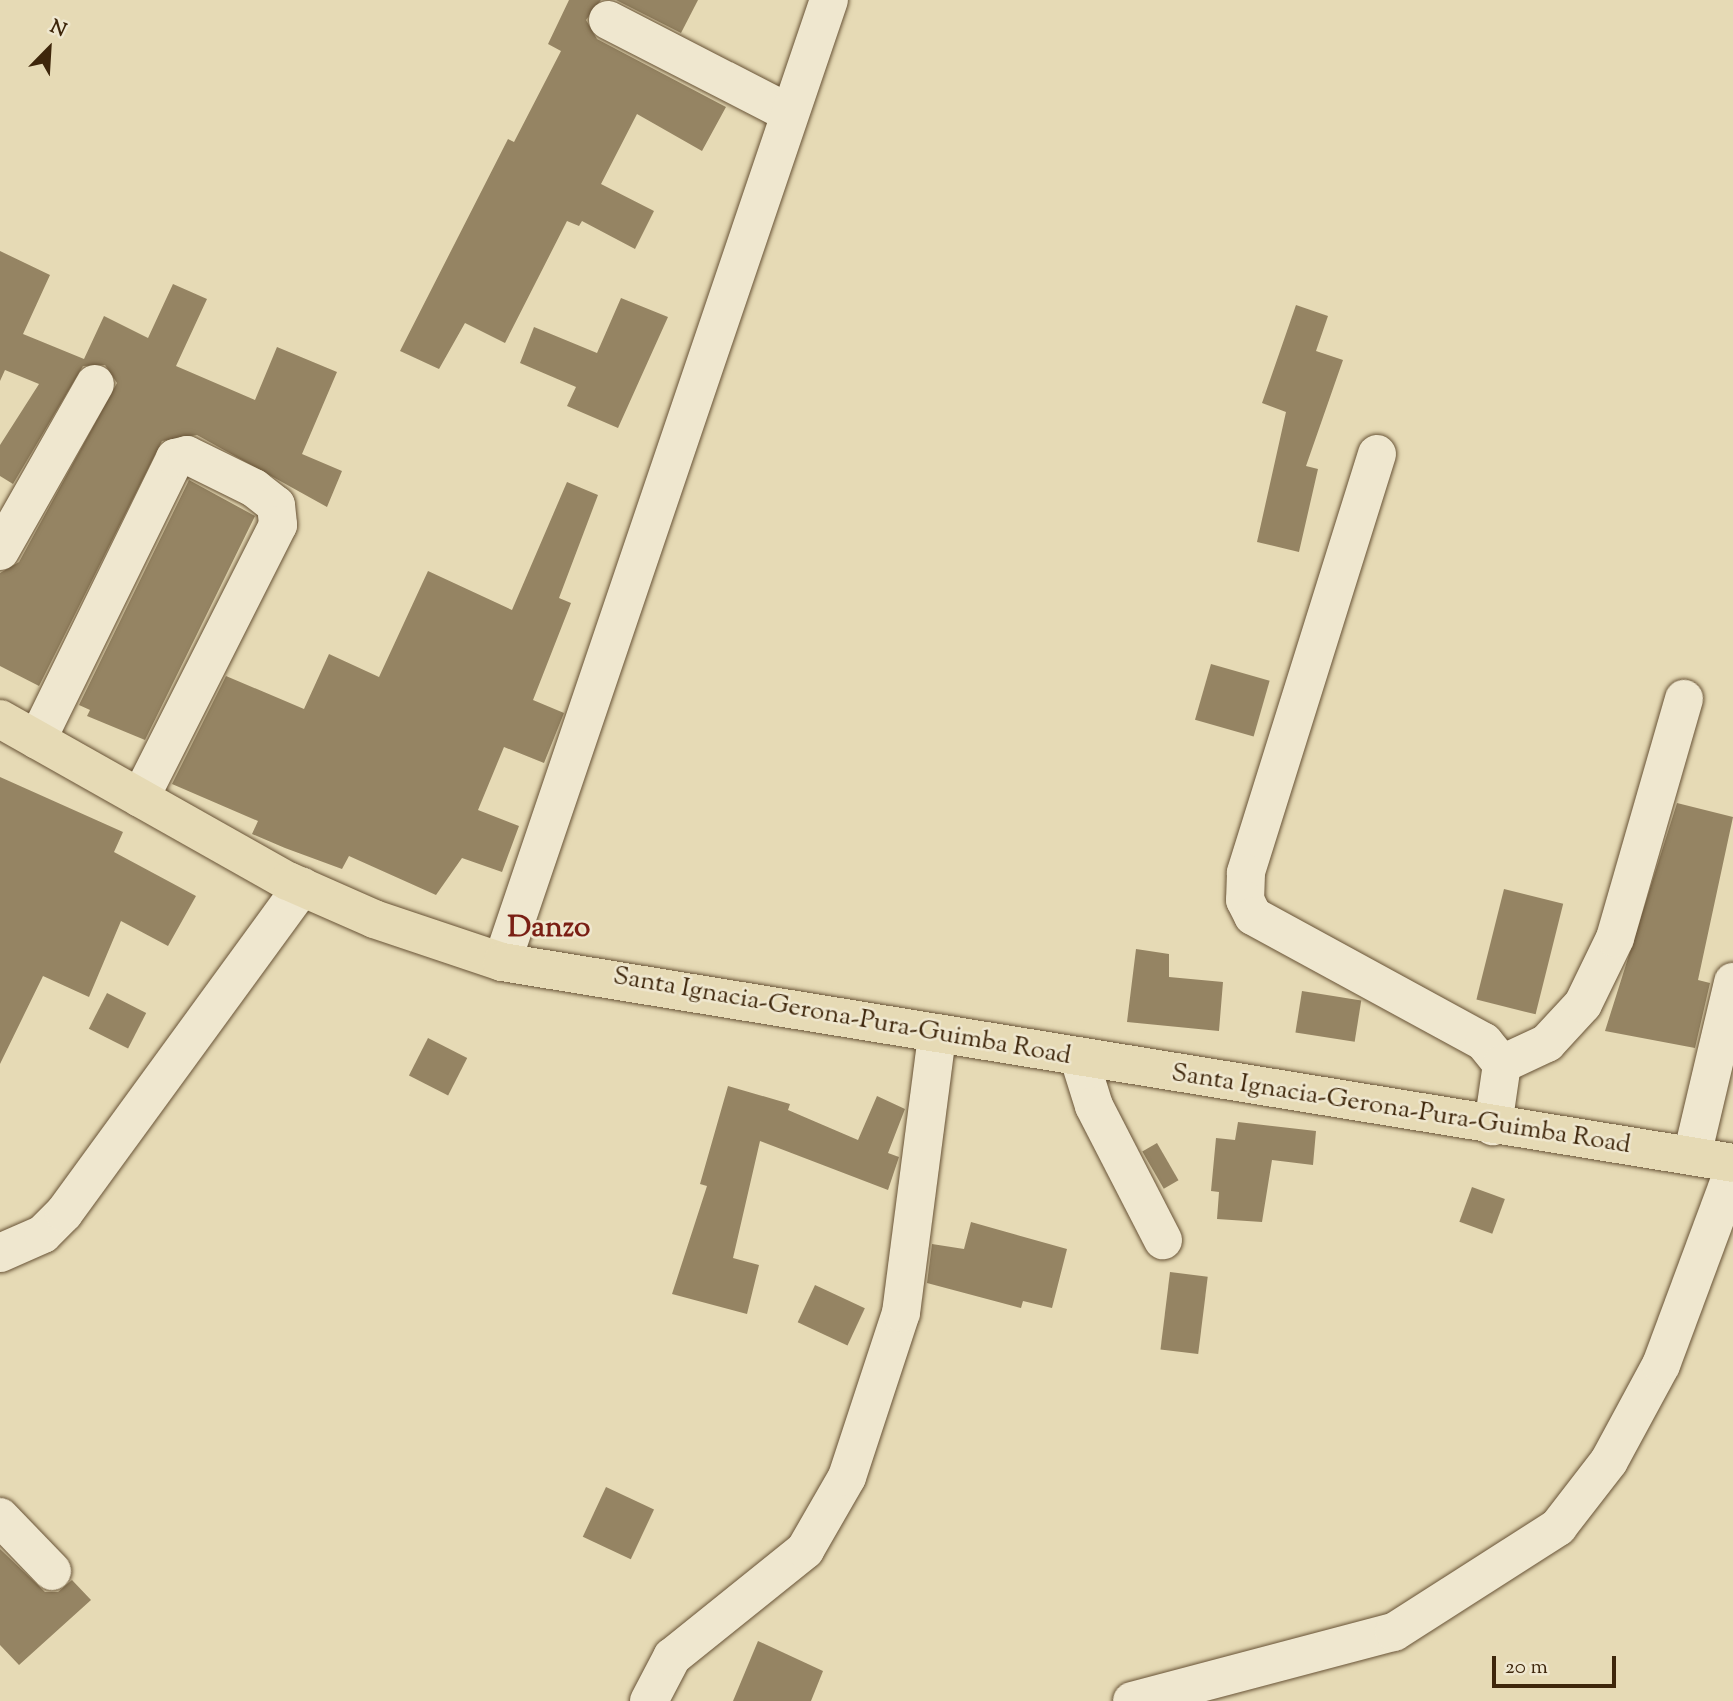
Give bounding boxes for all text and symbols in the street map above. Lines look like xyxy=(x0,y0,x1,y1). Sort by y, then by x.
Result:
north arrow xyxy=(14,14,84,84)
text: N xyxy=(45,14,70,45)
district label: Danzo xyxy=(507,911,591,947)
street label: Santa Ignacia-Gerona-Pura-Guimba Road xyxy=(611,961,1073,1073)
street label: Santa Ignacia-Gerona-Pura-Guimba Road xyxy=(1169,1058,1633,1162)
scale bar xyxy=(1495,1642,1619,1686)
text: 20 m xyxy=(1505,1653,1548,1683)

